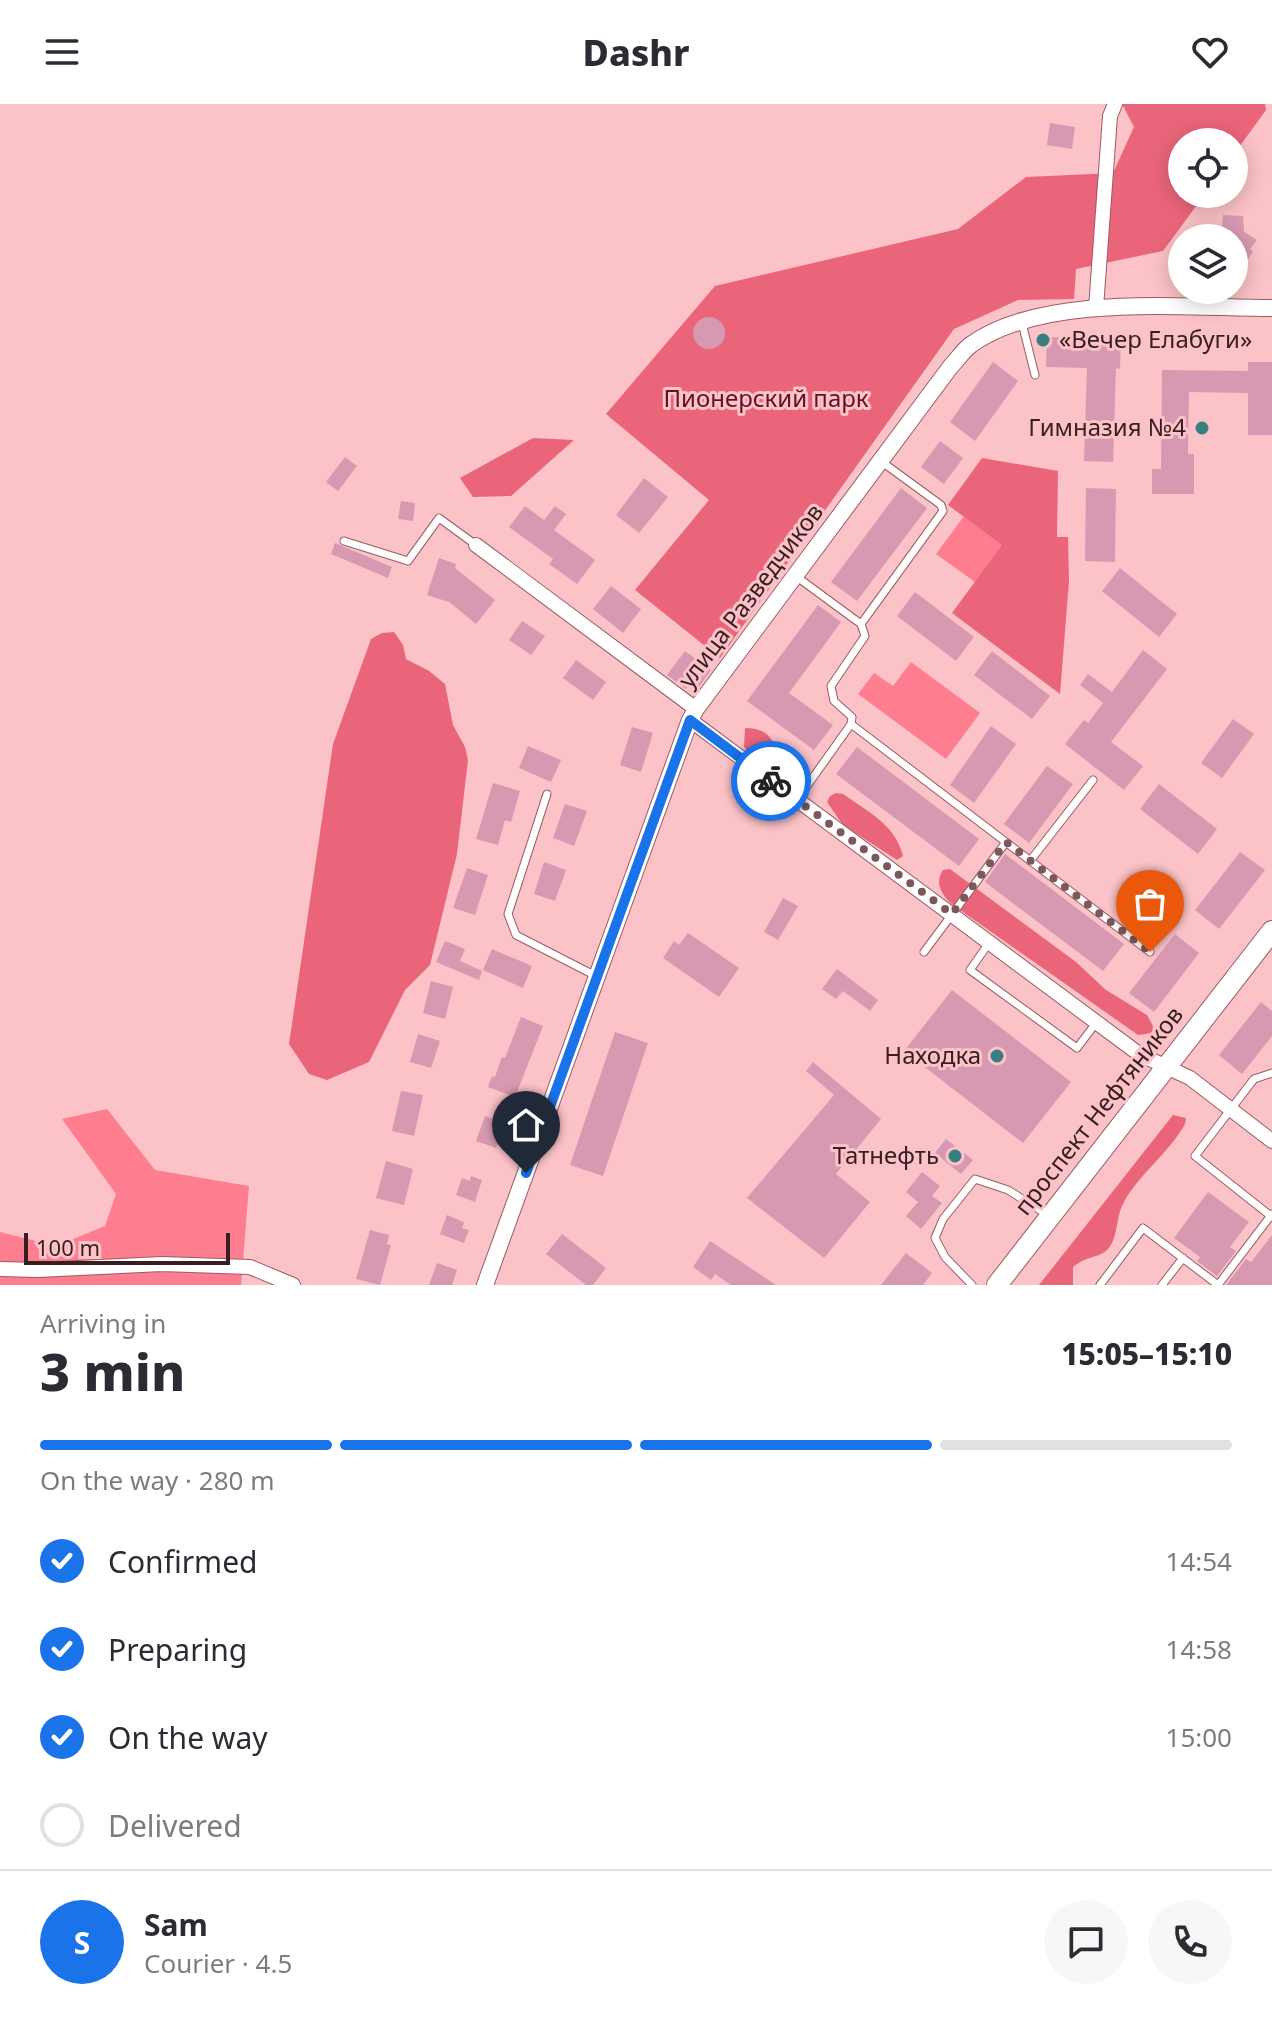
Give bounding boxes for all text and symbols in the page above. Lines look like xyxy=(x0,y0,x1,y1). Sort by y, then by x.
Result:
text: Dashr xyxy=(583,28,689,77)
icon: menu xyxy=(40,30,84,74)
icon: heart xyxy=(1188,30,1232,74)
map controls xyxy=(1168,128,1248,304)
button: locate xyxy=(1168,128,1248,208)
button: layers xyxy=(1168,224,1248,304)
place label: «Вечер Елабуги» xyxy=(1059,322,1252,355)
marker: «Вечер Елабуги» xyxy=(1034,331,1052,349)
park label: Пионерский парк xyxy=(663,381,869,414)
place label: Гимназия №4 xyxy=(1028,410,1186,443)
marker: Гимназия №4 xyxy=(1193,419,1211,437)
street label: улица Разведчиков xyxy=(670,496,830,694)
courier xyxy=(731,741,811,821)
icon: bike xyxy=(749,759,793,803)
pin xyxy=(1116,870,1184,952)
icon: bag xyxy=(1128,882,1172,926)
street label: проспект Нефтяников xyxy=(1006,999,1190,1221)
place label: Находка xyxy=(884,1038,981,1071)
marker: Находка xyxy=(988,1047,1006,1065)
pin xyxy=(492,1091,560,1173)
icon: home xyxy=(504,1103,548,1147)
place label: Татнефть xyxy=(833,1138,939,1171)
marker: Татнефть xyxy=(946,1147,964,1165)
scale bar xyxy=(24,1229,230,1265)
text: 100 m xyxy=(36,1232,100,1262)
text: Arriving in xyxy=(40,1305,166,1341)
text: 15:05–15:10 xyxy=(1061,1333,1232,1374)
text: 3 min xyxy=(40,1335,185,1406)
text: On the way · 280 m xyxy=(40,1462,274,1498)
icon: check xyxy=(40,1539,84,1583)
text: Confirmed xyxy=(108,1541,258,1582)
text: 14:54 xyxy=(1166,1543,1232,1579)
icon: check xyxy=(40,1627,84,1671)
text: Preparing xyxy=(108,1629,247,1670)
text: 14:58 xyxy=(1166,1631,1232,1667)
icon: check xyxy=(40,1715,84,1759)
text: On the way xyxy=(108,1717,268,1758)
text: 15:00 xyxy=(1166,1719,1232,1755)
text: Delivered xyxy=(108,1805,242,1846)
button: chat xyxy=(1044,1900,1128,1984)
button: phone xyxy=(1148,1900,1232,1984)
text: Sam xyxy=(144,1904,208,1945)
text: S xyxy=(74,1922,90,1963)
text: Courier · 4.5 xyxy=(144,1945,292,1981)

